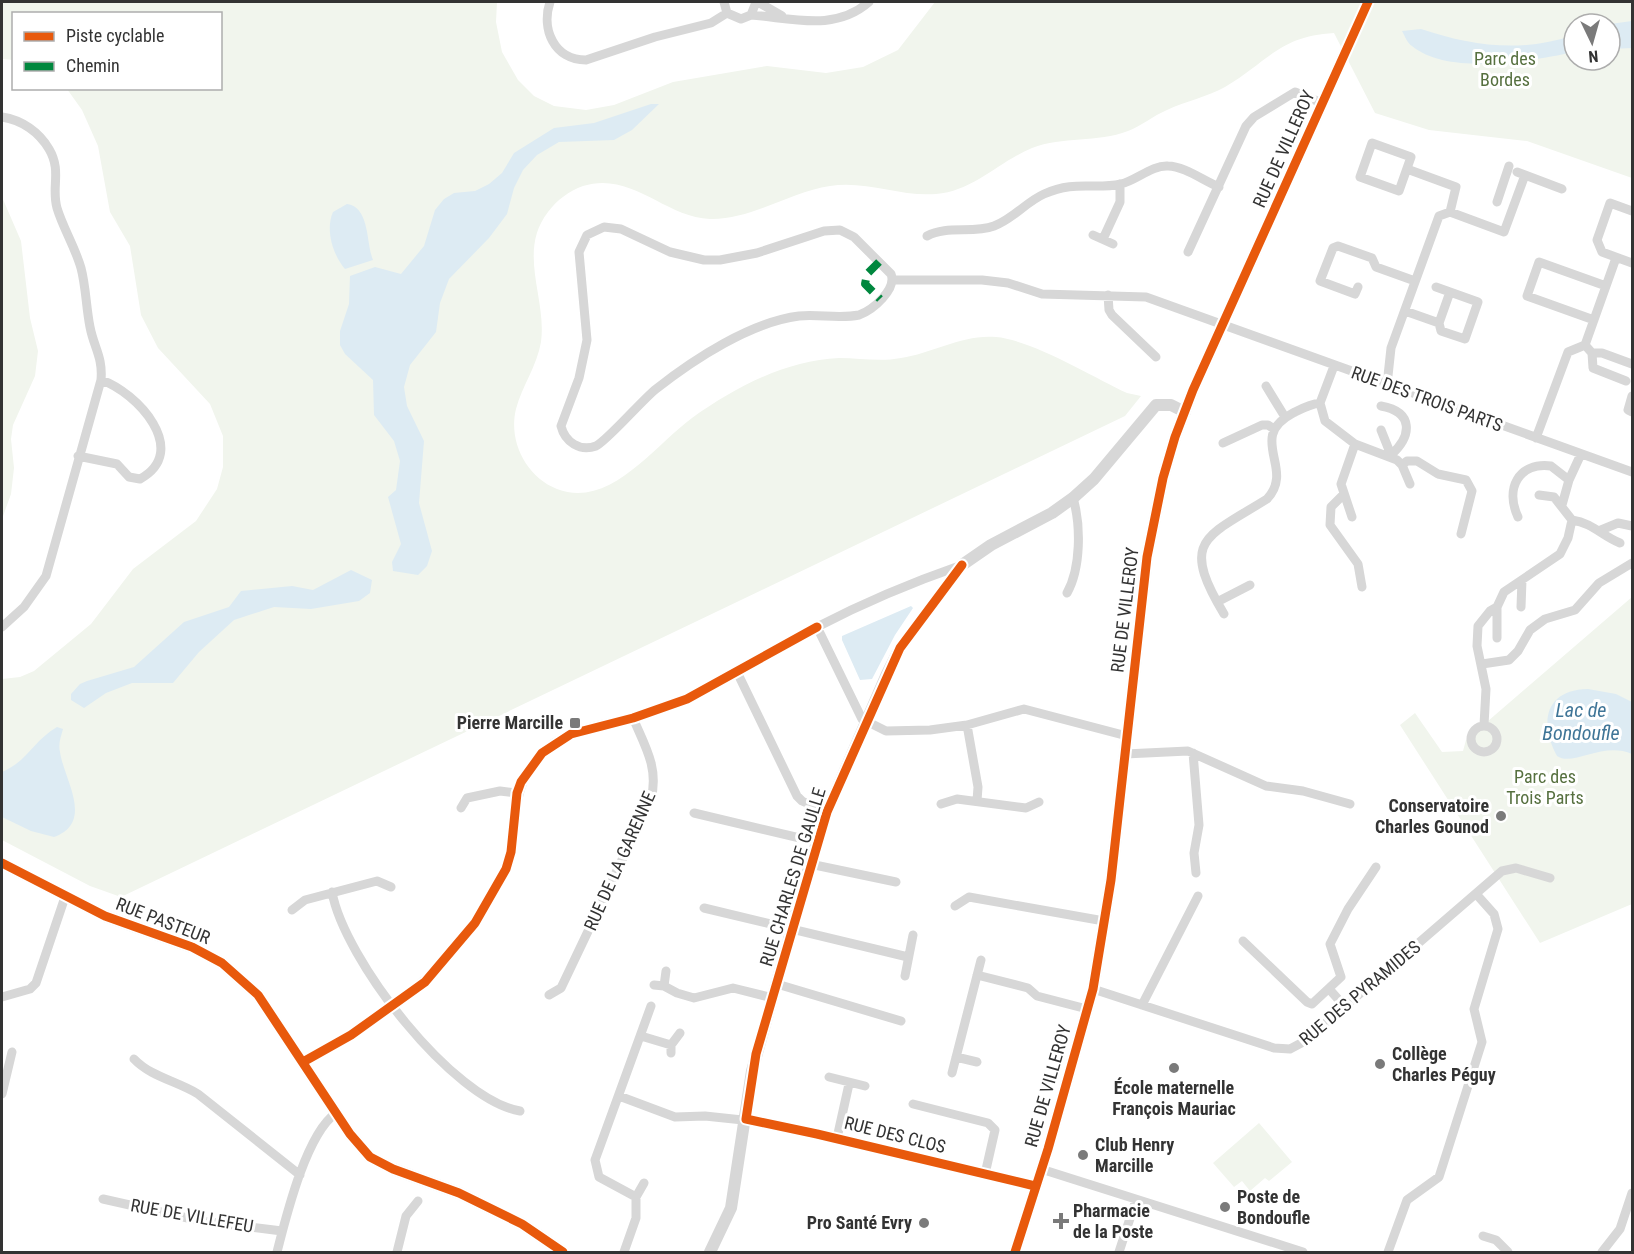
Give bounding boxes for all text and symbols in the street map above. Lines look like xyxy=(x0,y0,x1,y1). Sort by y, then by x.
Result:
legend xyxy=(12,12,222,90)
north arrow xyxy=(1562,12,1622,72)
text: Piste cyclable xyxy=(66,25,164,46)
text: N xyxy=(1588,47,1599,66)
park label: Parc des Bordes xyxy=(1474,48,1536,90)
text: Chemin xyxy=(66,55,120,76)
street label: RUE DE VILLEROY xyxy=(1248,86,1319,211)
street label: RUE DES TROIS PARTS xyxy=(1349,361,1506,436)
street label: RUE DE VILLEROY xyxy=(1106,545,1143,674)
water label: Lac de Bondoufle xyxy=(1542,698,1620,745)
place label: Pierre Marcille xyxy=(457,712,563,733)
marker: Pierre Marcille xyxy=(568,716,582,730)
park label: Parc des Trois Parts xyxy=(1506,766,1584,808)
street label: RUE CHARLES DE GAULLE xyxy=(755,785,830,969)
street label: RUE DE LA GARENNE xyxy=(579,788,660,934)
place label: Conservatoire Charles Gounod xyxy=(1375,795,1489,837)
marker: Conservatoire Charles Gounod xyxy=(1494,809,1508,823)
street label: RUE PASTEUR xyxy=(113,893,214,948)
street label: RUE DES PYRAMIDES xyxy=(1295,936,1424,1049)
street label: RUE DE VILLEROY xyxy=(1020,1022,1075,1149)
place label: Collège Charles Péguy xyxy=(1392,1043,1496,1085)
marker: Collège Charles Péguy xyxy=(1373,1057,1387,1071)
marker: École maternelle François Mauriac xyxy=(1167,1061,1181,1075)
place label: École maternelle François Mauriac xyxy=(1112,1077,1236,1119)
street label: RUE DES CLOS xyxy=(842,1112,948,1157)
place label: Club Henry Marcille xyxy=(1095,1134,1174,1176)
marker: Club Henry Marcille xyxy=(1076,1148,1090,1162)
place label: Poste de Bondoufle xyxy=(1237,1186,1311,1228)
street label: RUE DE VILLEFEU xyxy=(129,1194,255,1237)
place label: Pharmacie de la Poste xyxy=(1073,1200,1154,1242)
marker: Poste de Bondoufle xyxy=(1218,1200,1232,1214)
place label: Pro Santé Evry xyxy=(807,1212,912,1233)
marker: Pharmacie de la Poste xyxy=(1054,1214,1068,1228)
marker: Pro Santé Evry xyxy=(917,1216,931,1230)

